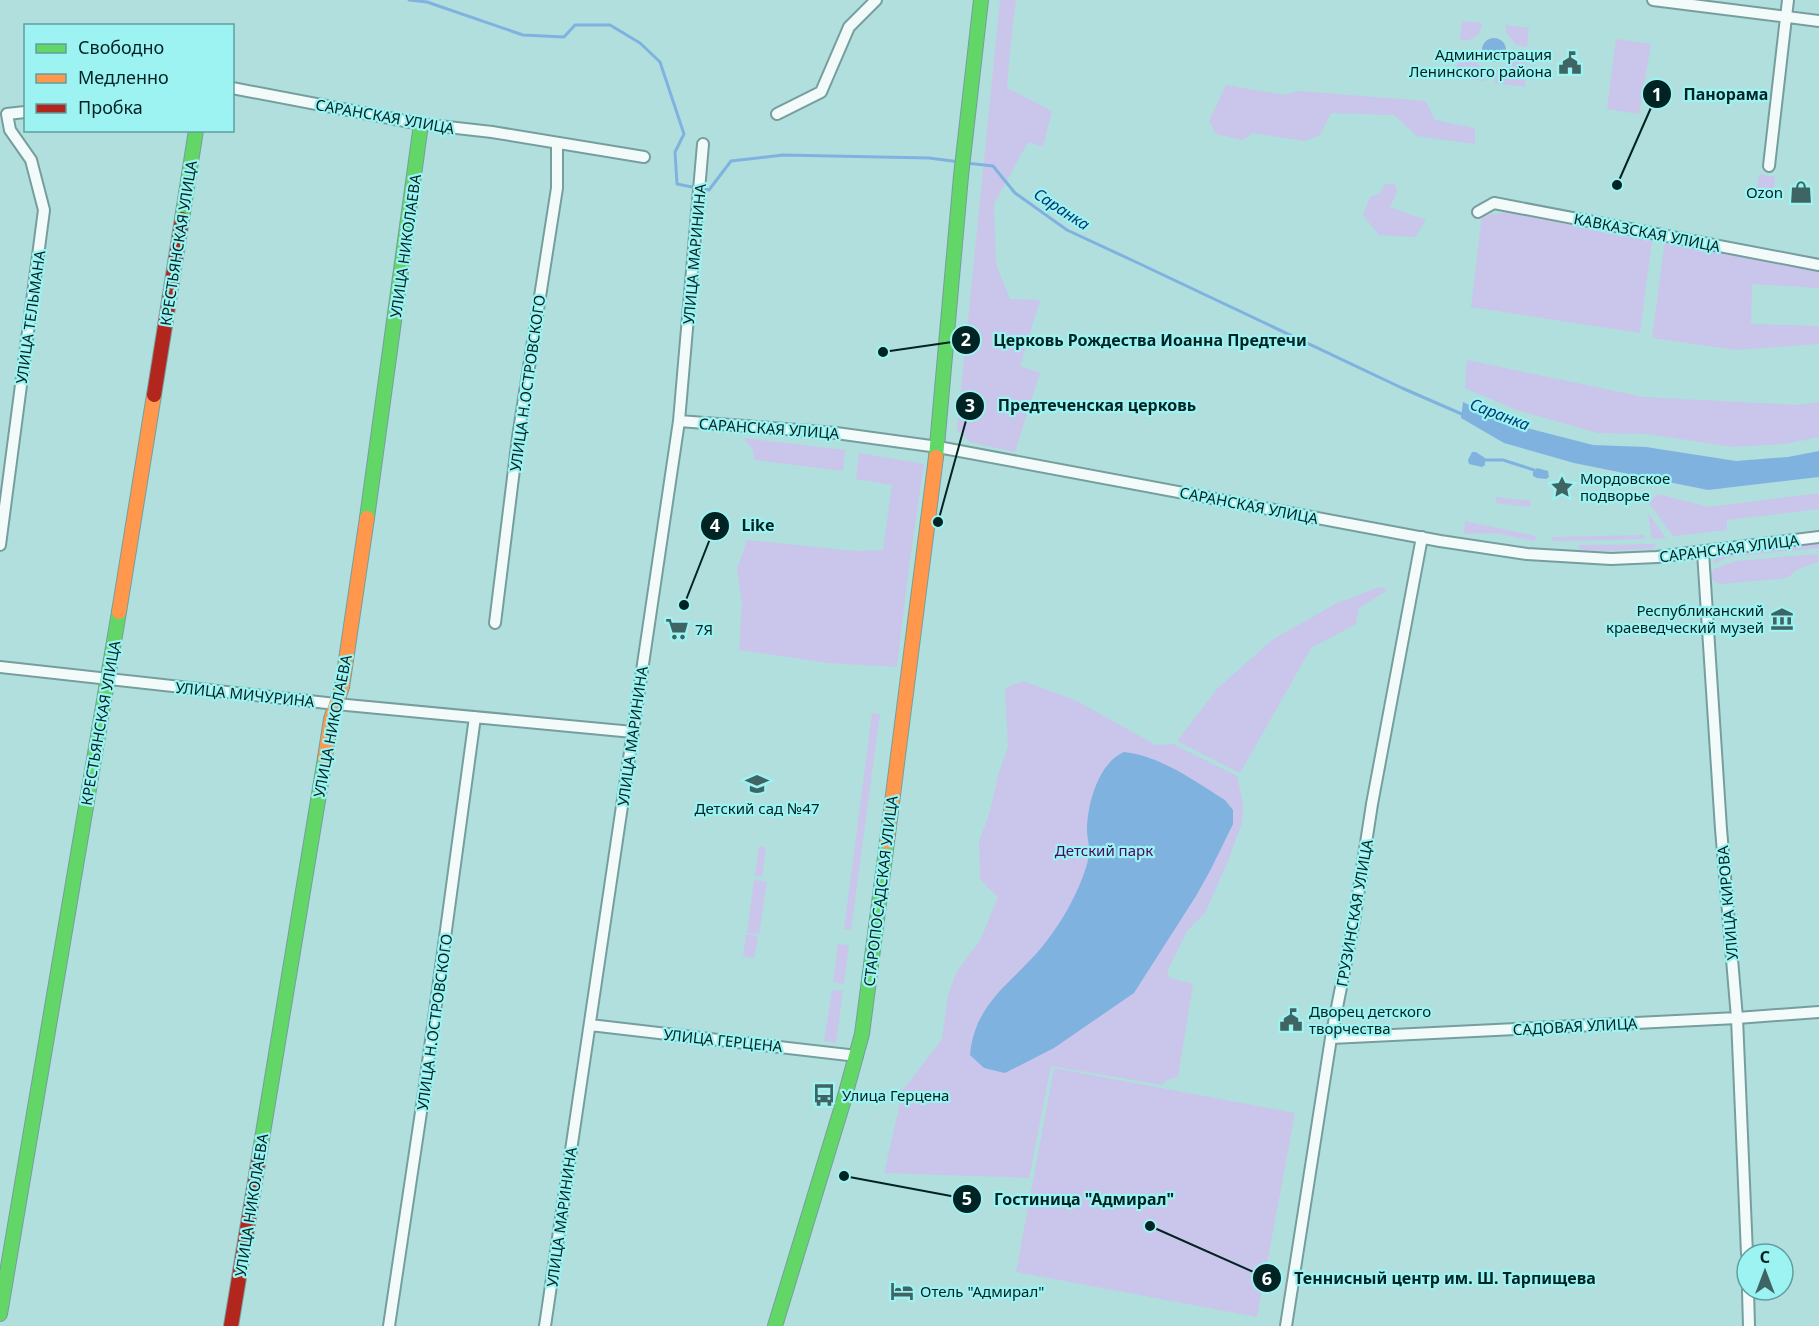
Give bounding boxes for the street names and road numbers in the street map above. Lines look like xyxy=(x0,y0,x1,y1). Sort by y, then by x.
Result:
street label: САРАНСКАЯ УЛИЦА xyxy=(314,94,456,138)
street label: КРЕСТЬЯНСКАЯ УЛИЦА xyxy=(155,159,201,327)
street label: УЛИЦА НИКОЛАЕВА xyxy=(385,172,425,319)
street label: УЛИЦА МАРИНИНА xyxy=(678,182,710,325)
street label: КАВКАЗСКАЯ УЛИЦА xyxy=(1572,208,1722,256)
street label: УЛИЦА ТЕЛЬМАНА xyxy=(11,249,49,385)
street label: УЛИЦА Н.ОСТРОВСКОГО xyxy=(505,294,549,472)
street label: САРАНСКАЯ УЛИЦА xyxy=(698,413,840,443)
street label: САРАНСКАЯ УЛИЦА xyxy=(1178,482,1320,528)
street label: САРАНСКАЯ УЛИЦА xyxy=(1658,529,1800,566)
street label: КРЕСТЬЯНСКАЯ УЛИЦА xyxy=(76,639,124,807)
street label: УЛИЦА НИКОЛАЕВА xyxy=(308,653,356,799)
street label: УЛИЦА МАРИНИНА xyxy=(612,664,652,807)
street label: УЛИЦА МИЧУРИНА xyxy=(174,677,316,711)
street label: СТАРОПОСАДСКАЯ УЛИЦА xyxy=(858,794,902,987)
street label: ГРУЗИНСКАЯ УЛИЦА xyxy=(1331,837,1377,988)
street label: УЛИЦА КИРОВА xyxy=(1712,845,1742,961)
street label: УЛИЦА Н.ОСТРОВСКОГО xyxy=(412,933,456,1111)
street label: САДОВАЯ УЛИЦА xyxy=(1512,1013,1638,1039)
street label: УЛИЦА ГЕРЦЕНА xyxy=(663,1024,784,1056)
street label: УЛИЦА НИКОЛАЕВА xyxy=(230,1132,272,1278)
street label: УЛИЦА МАРИНИНА xyxy=(541,1145,581,1288)

